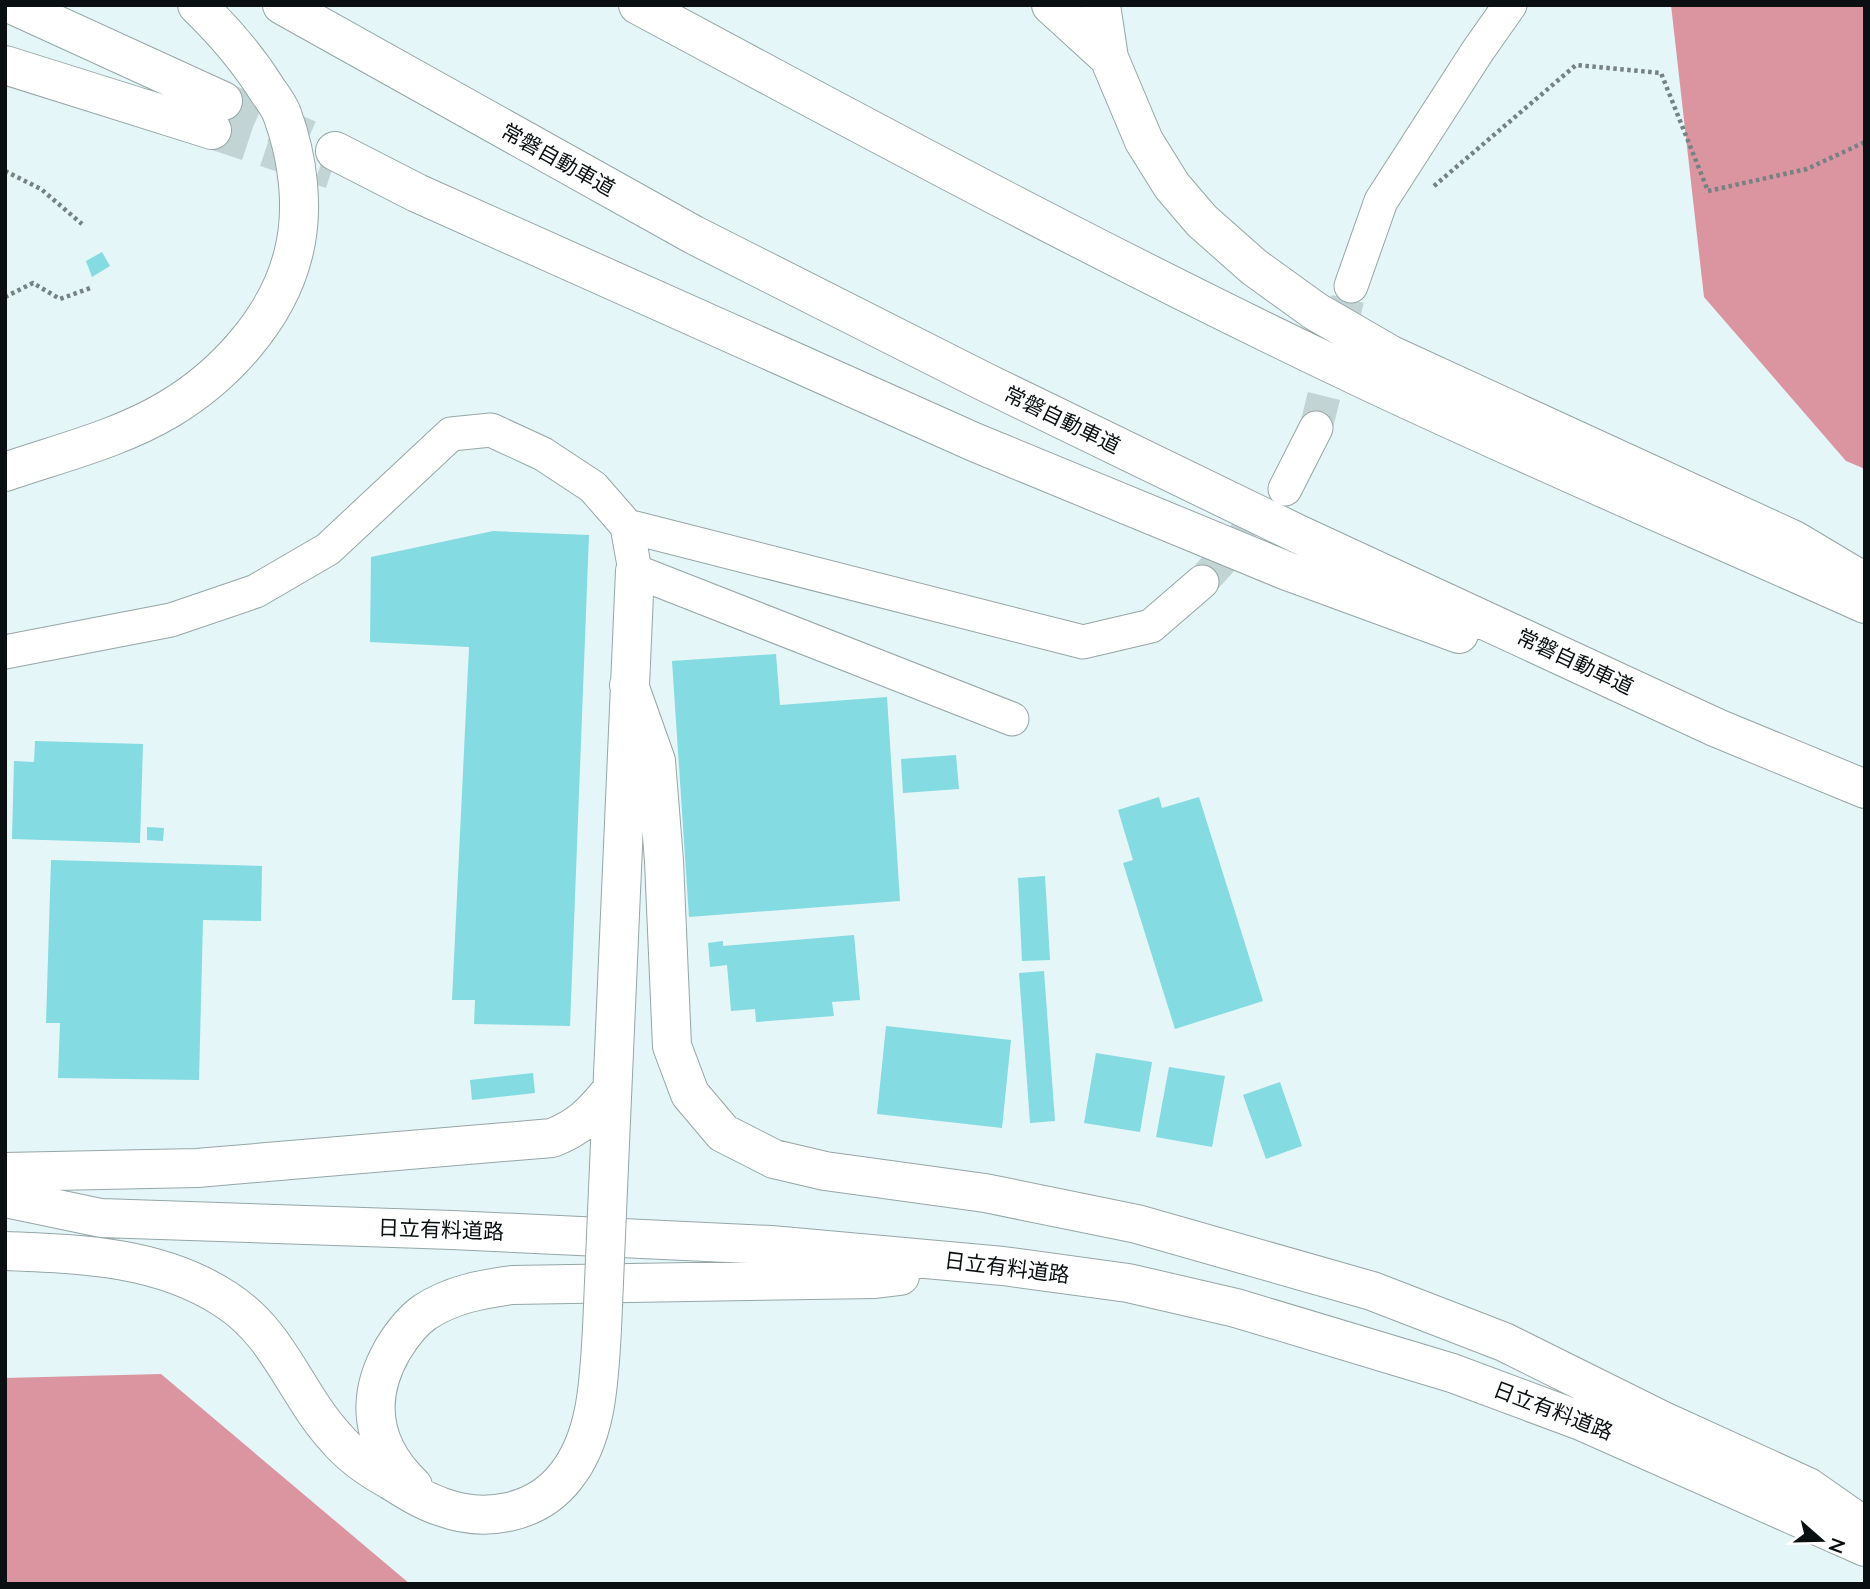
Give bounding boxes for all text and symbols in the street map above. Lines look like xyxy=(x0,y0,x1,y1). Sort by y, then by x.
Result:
street label: 常磐自動車道 xyxy=(498,117,620,200)
street label: 常磐自動車道 xyxy=(1001,380,1125,458)
street label: 常磐自動車道 xyxy=(1513,623,1638,699)
street label: 日立有料道路 xyxy=(378,1214,504,1243)
street label: 日立有料道路 xyxy=(943,1246,1071,1287)
street label: 日立有料道路 xyxy=(1490,1375,1617,1444)
north arrow xyxy=(1786,1505,1856,1575)
text: N xyxy=(1824,1535,1851,1557)

